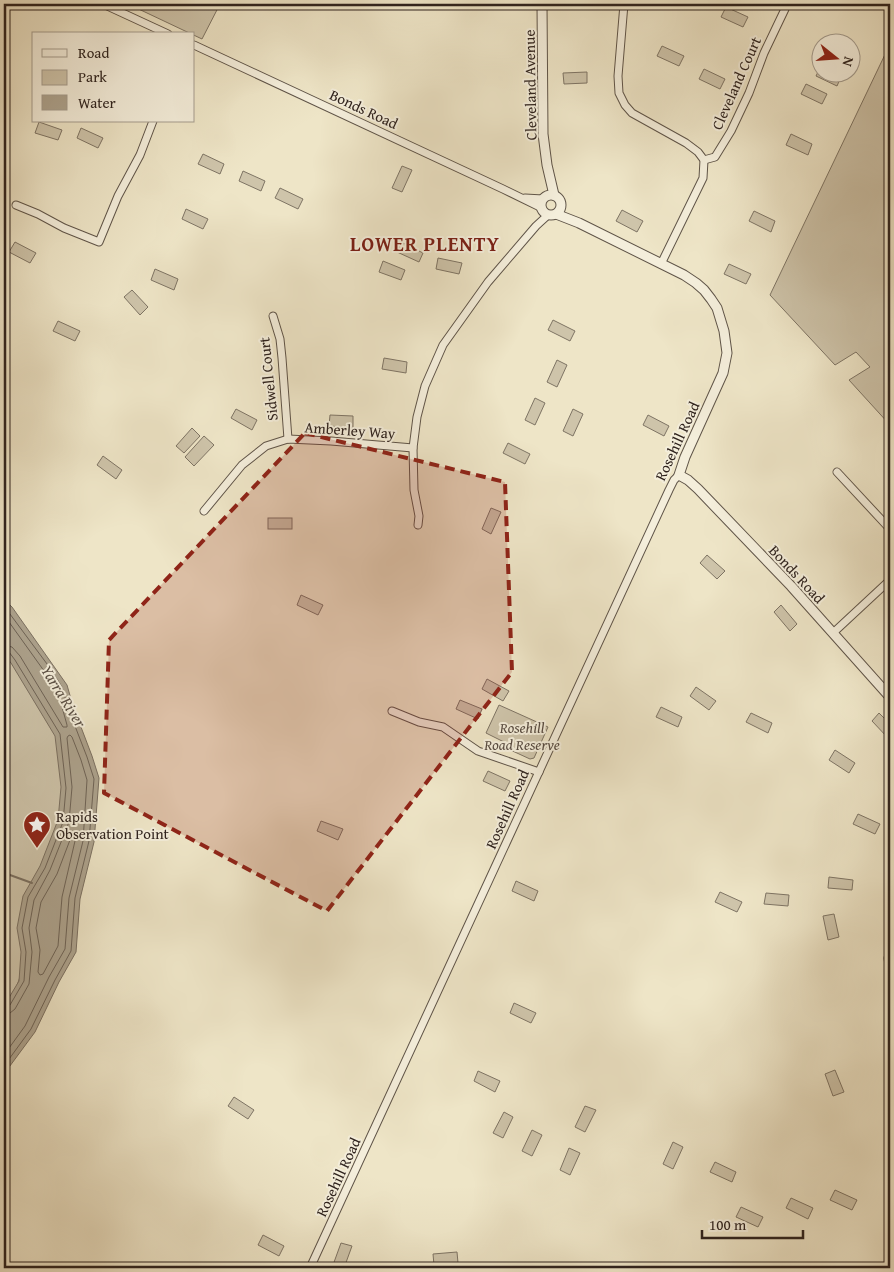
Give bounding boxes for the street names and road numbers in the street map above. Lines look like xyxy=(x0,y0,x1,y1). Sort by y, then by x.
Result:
street label: Cleveland Avenue xyxy=(519,29,541,141)
street label: Cleveland Court xyxy=(706,32,766,133)
street label: Bonds Road xyxy=(326,84,402,134)
street label: Sidwell Court xyxy=(253,335,283,422)
street label: Rosehill Road xyxy=(650,398,704,484)
street label: Amberley Way xyxy=(304,416,397,444)
street label: Bonds Road xyxy=(764,540,830,608)
street label: Rosehill Road xyxy=(480,766,534,852)
street label: Rosehill Road xyxy=(311,1134,365,1220)

